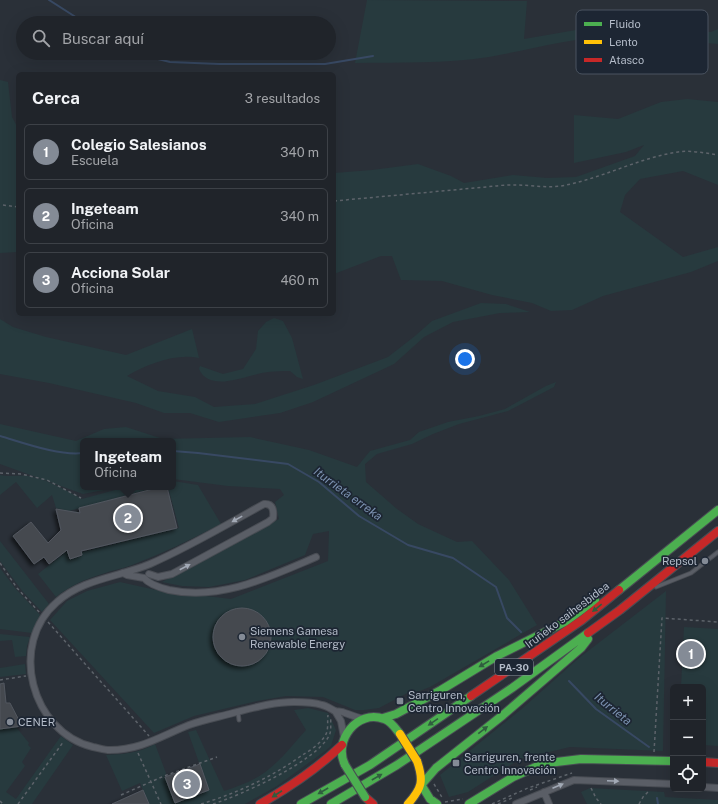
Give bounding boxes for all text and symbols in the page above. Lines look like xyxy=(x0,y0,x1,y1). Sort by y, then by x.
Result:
legend xyxy=(576,10,708,74)
search box xyxy=(16,16,336,60)
text: Fluido xyxy=(609,18,641,30)
icon: search xyxy=(30,27,52,49)
text: Buscar aquí xyxy=(62,30,144,47)
text: Lento xyxy=(609,36,638,48)
text: Atasco xyxy=(609,54,644,66)
text: Cerca xyxy=(32,88,80,108)
text: 3 resultados xyxy=(245,91,320,106)
text: Colegio Salesianos xyxy=(71,136,207,153)
text: 1 xyxy=(43,145,49,160)
text: 340 m xyxy=(280,145,319,160)
text: Escuela xyxy=(71,153,119,168)
text: Ingeteam xyxy=(71,200,139,217)
text: 2 xyxy=(42,209,50,224)
text: 340 m xyxy=(280,209,319,224)
text: Oficina xyxy=(71,217,114,232)
text: Acciona Solar xyxy=(71,264,170,281)
text: 3 xyxy=(42,273,50,288)
text: 460 m xyxy=(280,273,319,288)
text: Oficina xyxy=(71,281,114,296)
your location xyxy=(455,349,475,369)
popup xyxy=(80,438,176,490)
text: Ingeteam xyxy=(94,448,162,465)
water label: Iturrieta erreka xyxy=(311,464,385,524)
text: Oficina xyxy=(94,465,137,480)
pin: 2 xyxy=(115,503,141,533)
one-way arrow xyxy=(231,515,243,522)
place label: Repsol xyxy=(662,555,697,567)
marker: Repsol xyxy=(700,556,710,566)
one-way arrow xyxy=(179,564,191,570)
street label: Iruñeko saihesbidea xyxy=(523,580,611,650)
one-way arrow xyxy=(591,603,602,612)
place label: Siemens Gamesa Renewable Energy xyxy=(250,625,345,650)
marker: Siemens Gamesa Renewable Energy xyxy=(237,632,247,642)
pin: 1 xyxy=(678,639,704,669)
road number: PA-30 xyxy=(495,659,533,675)
one-way arrow xyxy=(479,660,489,668)
map controls xyxy=(670,684,706,792)
button: + xyxy=(670,684,706,720)
place label: Sarriguren, Centro Innovación xyxy=(408,689,500,714)
water label: Iturrieta xyxy=(592,690,634,728)
marker: Sarriguren, Centro Innovación xyxy=(395,696,405,706)
place label: CENER xyxy=(18,716,55,728)
marker: CENER xyxy=(5,717,15,727)
one-way arrow xyxy=(428,718,438,726)
button: − xyxy=(670,720,706,756)
one-way arrow xyxy=(478,725,489,734)
place label: Sarriguren, frente Centro Innovación xyxy=(464,751,556,776)
button: locate xyxy=(670,756,706,792)
marker: Sarriguren, frente Centro Innovación xyxy=(451,758,461,768)
pin: 3 xyxy=(174,769,200,799)
one-way arrow xyxy=(371,774,383,781)
one-way arrow xyxy=(607,778,619,785)
one-way arrow xyxy=(552,783,564,789)
one-way arrow xyxy=(317,788,329,795)
one-way arrow xyxy=(271,790,283,797)

